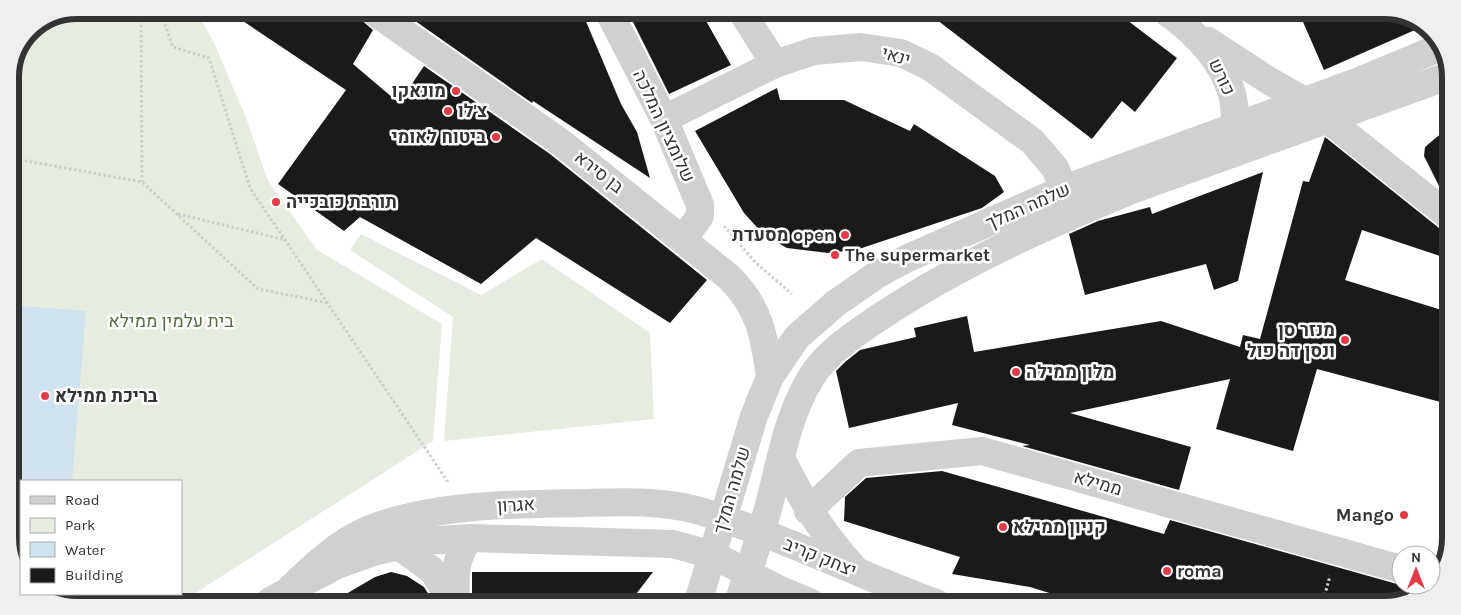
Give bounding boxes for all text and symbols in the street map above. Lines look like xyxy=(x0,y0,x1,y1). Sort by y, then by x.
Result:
street label: ינאי xyxy=(879,41,913,71)
street label: כורש xyxy=(1204,55,1240,99)
street label: שלומציון המלכה xyxy=(628,66,700,186)
place label: מונאקו xyxy=(392,80,446,102)
marker: מונאקו xyxy=(450,85,462,97)
place label: צ'לו xyxy=(458,100,488,122)
marker: צ'לו xyxy=(442,105,454,117)
place label: ביטוח לאומי xyxy=(391,126,486,148)
marker: ביטוח לאומי xyxy=(490,131,502,143)
street label: בן סירא xyxy=(570,146,628,198)
street label: שלמה המלך xyxy=(982,178,1074,234)
place label: תורבת כובכייה xyxy=(286,191,397,213)
marker: תורבת כובכייה xyxy=(270,196,282,208)
place label: מסעדת open xyxy=(732,224,835,246)
marker: מסעדת open xyxy=(839,229,851,241)
place label: The supermarket xyxy=(845,244,990,266)
marker: The supermarket xyxy=(829,249,841,261)
park label: בית עלמין ממילא xyxy=(108,310,234,332)
place label: מנזר סן ונסן דה פול xyxy=(1247,319,1335,362)
marker: מנזר סן ונסן דה פול xyxy=(1339,334,1351,346)
place label: מלון ממילה xyxy=(1026,361,1115,383)
marker: מלון ממילה xyxy=(1010,366,1022,378)
place label: בריכת ממילא xyxy=(55,385,158,407)
marker: בריכת ממילא xyxy=(39,390,51,402)
street label: שלמה המלך xyxy=(709,444,755,536)
street label: ממילא xyxy=(1071,466,1125,500)
legend xyxy=(20,480,182,595)
text: Road xyxy=(65,491,100,509)
street label: אגרון xyxy=(497,493,535,517)
place label: Mango xyxy=(1336,504,1394,526)
marker: Mango xyxy=(1398,509,1410,521)
text: Park xyxy=(65,516,95,534)
place label: קניון ממילא xyxy=(1013,516,1106,538)
marker: קניון ממילא xyxy=(997,521,1009,533)
street label: יצחק קריב xyxy=(780,532,860,582)
text: Water xyxy=(65,541,106,559)
north arrow xyxy=(1391,545,1441,595)
text: N xyxy=(1411,549,1421,566)
place label: roma xyxy=(1177,560,1222,582)
marker: roma xyxy=(1161,565,1173,577)
text: Building xyxy=(65,566,123,584)

